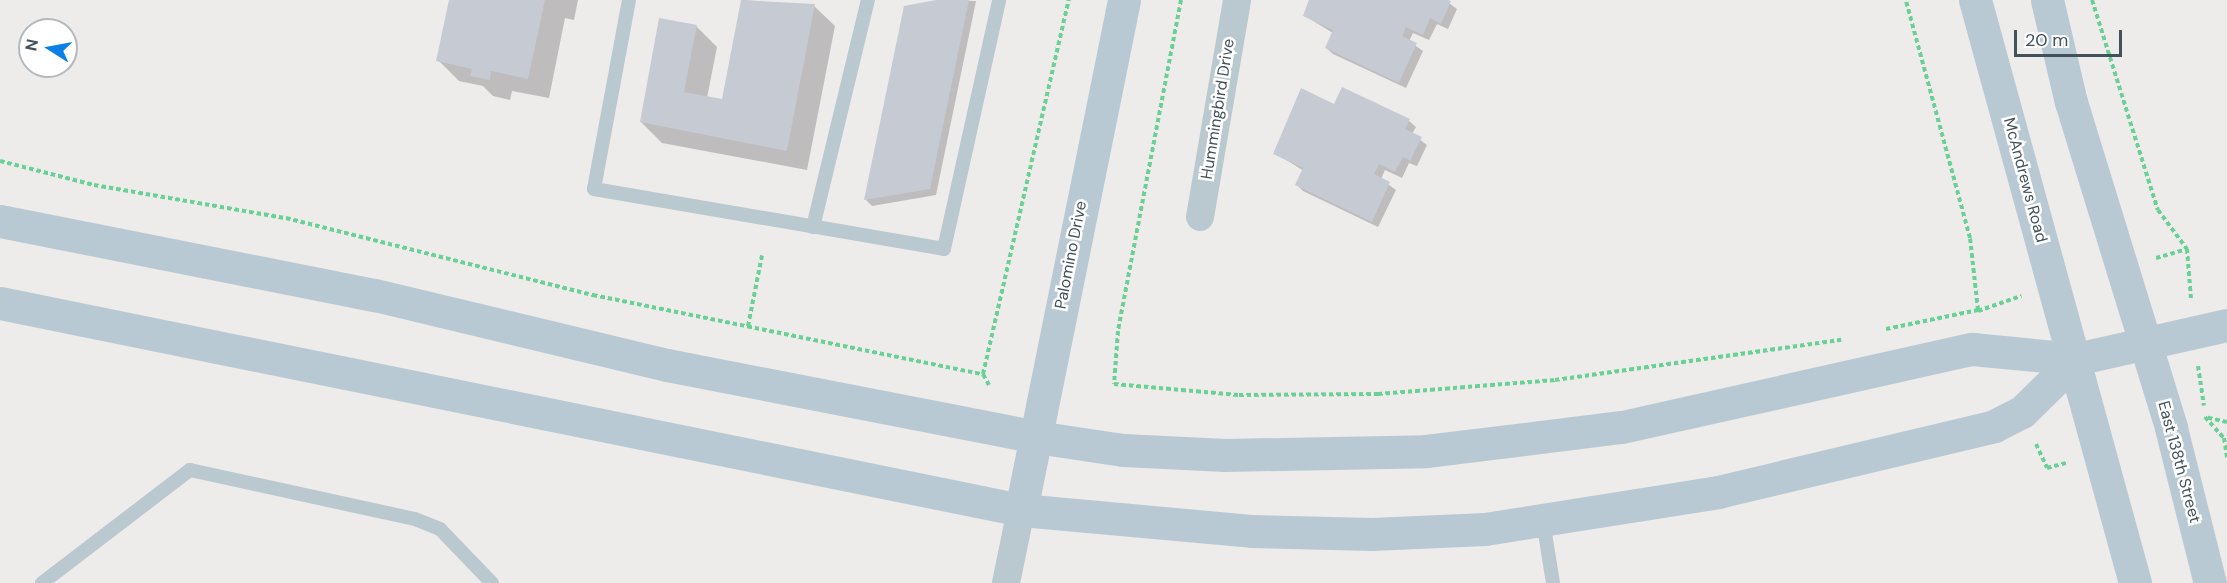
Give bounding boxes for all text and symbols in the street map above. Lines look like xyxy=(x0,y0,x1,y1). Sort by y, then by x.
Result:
north arrow xyxy=(18,18,78,78)
scale bar xyxy=(2017,18,2125,56)
text: 20 m xyxy=(2025,28,2068,52)
text: N xyxy=(20,37,43,53)
street label: Hummingbird Drive xyxy=(1197,37,1239,181)
street label: McAndrews Road xyxy=(1999,115,2051,245)
street label: Palomino Drive xyxy=(1051,199,1091,311)
street label: East 138th Street xyxy=(2154,399,2204,525)

